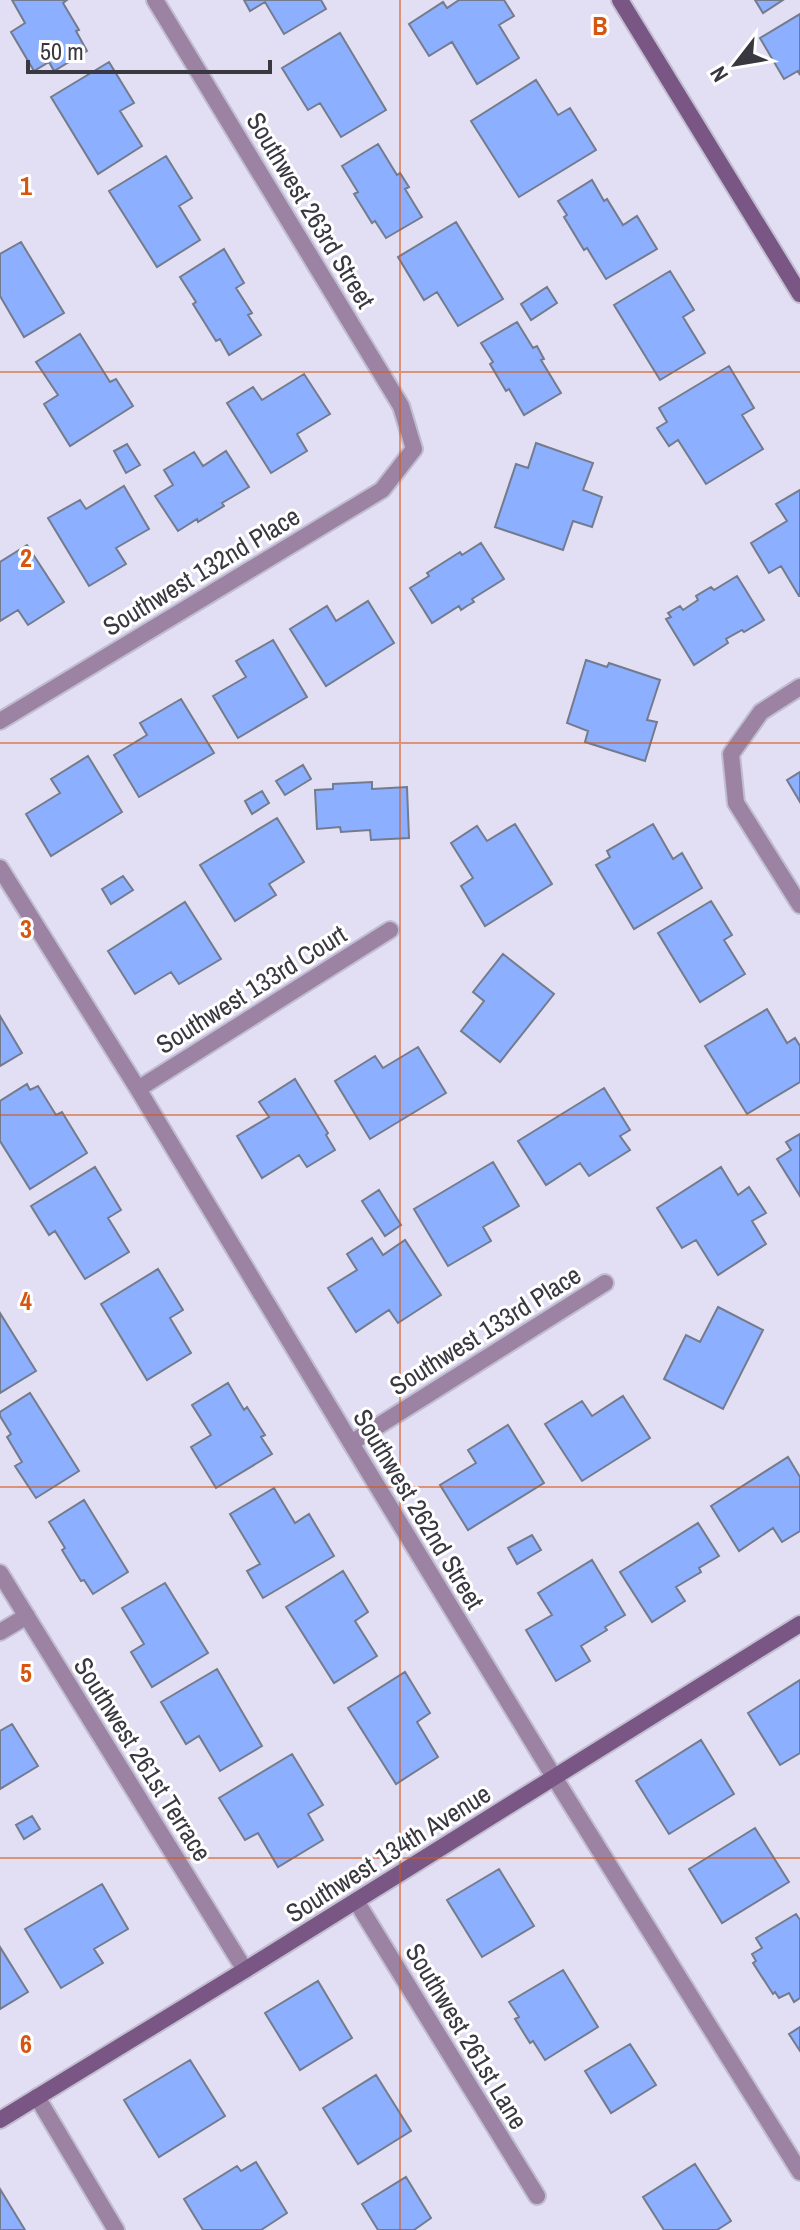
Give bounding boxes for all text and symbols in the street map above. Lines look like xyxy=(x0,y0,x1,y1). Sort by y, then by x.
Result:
text: B xyxy=(592,8,608,43)
scale bar xyxy=(28,24,270,74)
north arrow xyxy=(696,24,776,104)
text: 50 m xyxy=(40,35,84,67)
text: N xyxy=(703,61,735,88)
street label: Southwest 263rd Street xyxy=(239,105,383,315)
text: 1 xyxy=(20,168,32,203)
street label: Southwest 132nd Place xyxy=(96,498,306,644)
text: 2 xyxy=(20,540,32,575)
text: 3 xyxy=(20,911,32,946)
street label: Southwest 133rd Court xyxy=(149,916,353,1062)
street label: Southwest 133rd Place xyxy=(383,1257,587,1403)
text: 4 xyxy=(20,1283,32,1318)
street label: Southwest 262nd Street xyxy=(345,1402,493,1616)
street label: Southwest 261st Terrace xyxy=(66,1650,220,1868)
text: 5 xyxy=(20,1655,32,1690)
street label: Southwest 134th Avenue xyxy=(279,1776,497,1930)
street label: Southwest 261st Lane xyxy=(398,1937,536,2135)
text: 6 xyxy=(20,2026,32,2061)

